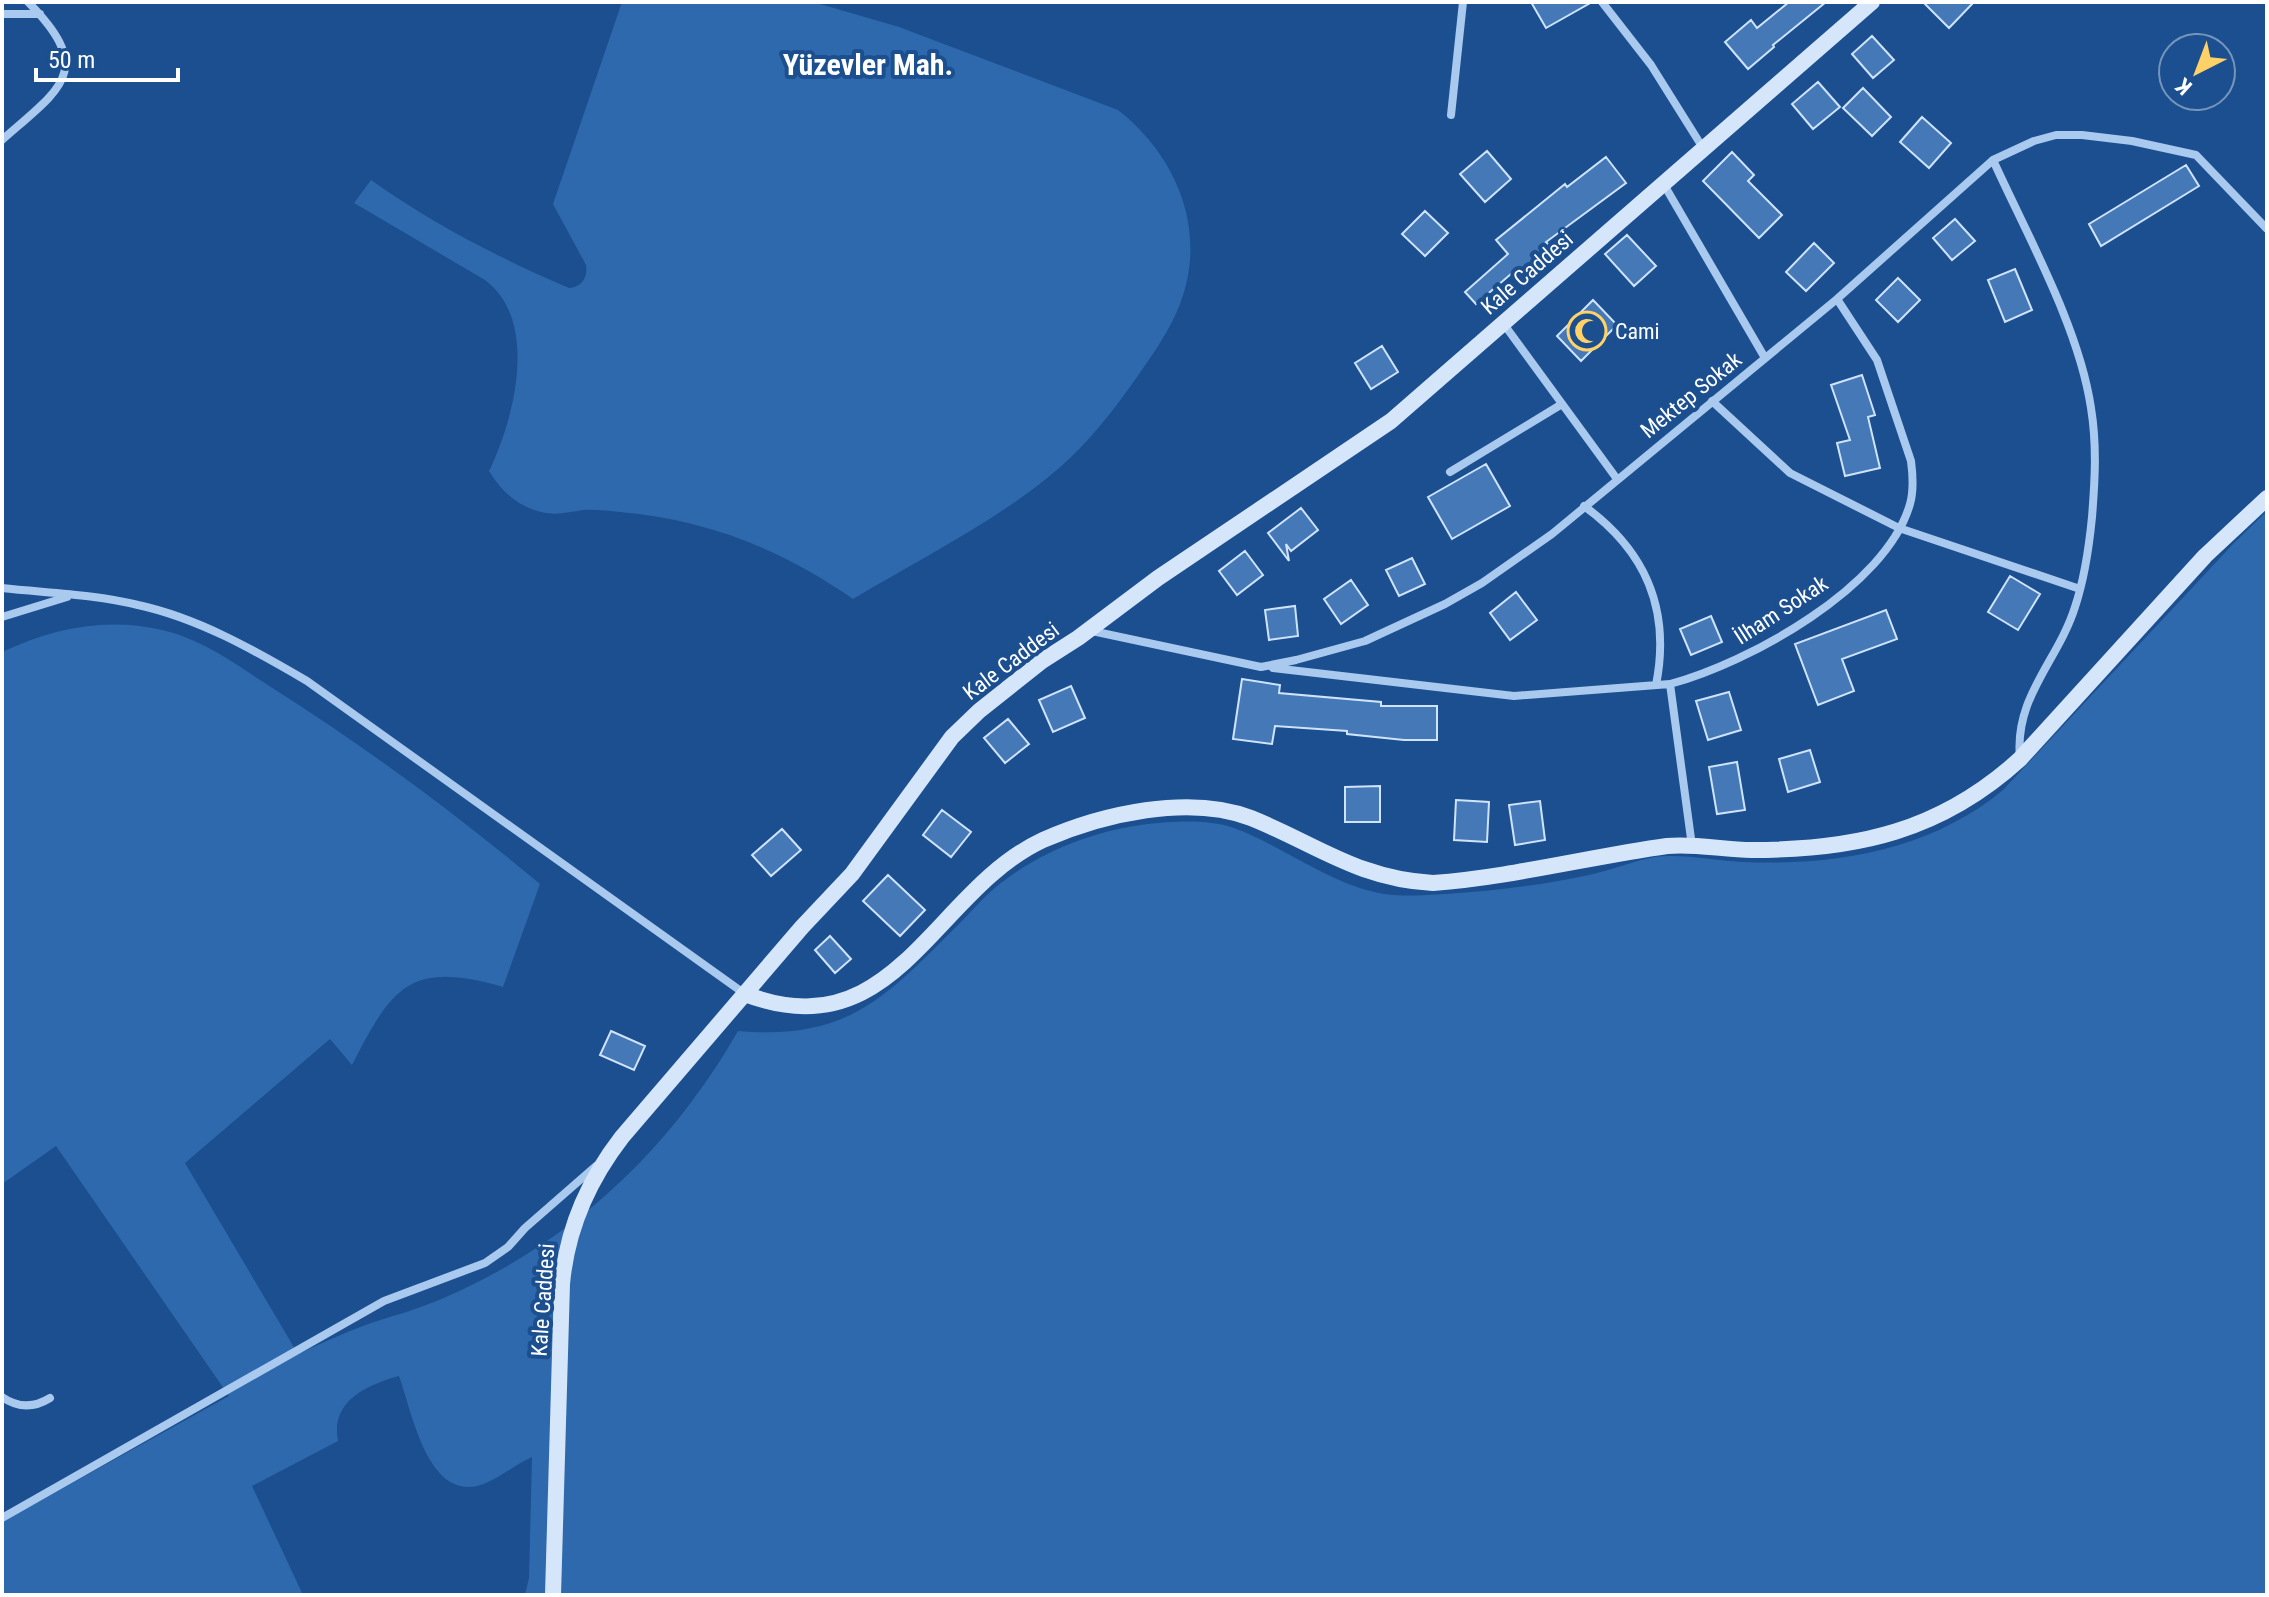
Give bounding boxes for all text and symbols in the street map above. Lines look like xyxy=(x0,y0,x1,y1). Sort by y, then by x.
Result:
scale bar xyxy=(36,32,178,82)
north arrow xyxy=(2157,32,2237,112)
text: 50 m xyxy=(48,46,95,74)
district label: Yüzevler Mah. xyxy=(783,47,953,82)
text: K xyxy=(2170,73,2197,100)
street label: Kale Caddesi xyxy=(1476,226,1578,320)
mosque icon: Cami xyxy=(1566,310,1608,352)
place label: Cami xyxy=(1615,319,1660,344)
street label: Mektep Sokak xyxy=(1636,347,1746,443)
street label: İlham Sokak xyxy=(1730,571,1832,649)
street label: Kale Caddesi xyxy=(958,617,1064,705)
street label: Kale Caddesi xyxy=(527,1243,559,1357)

